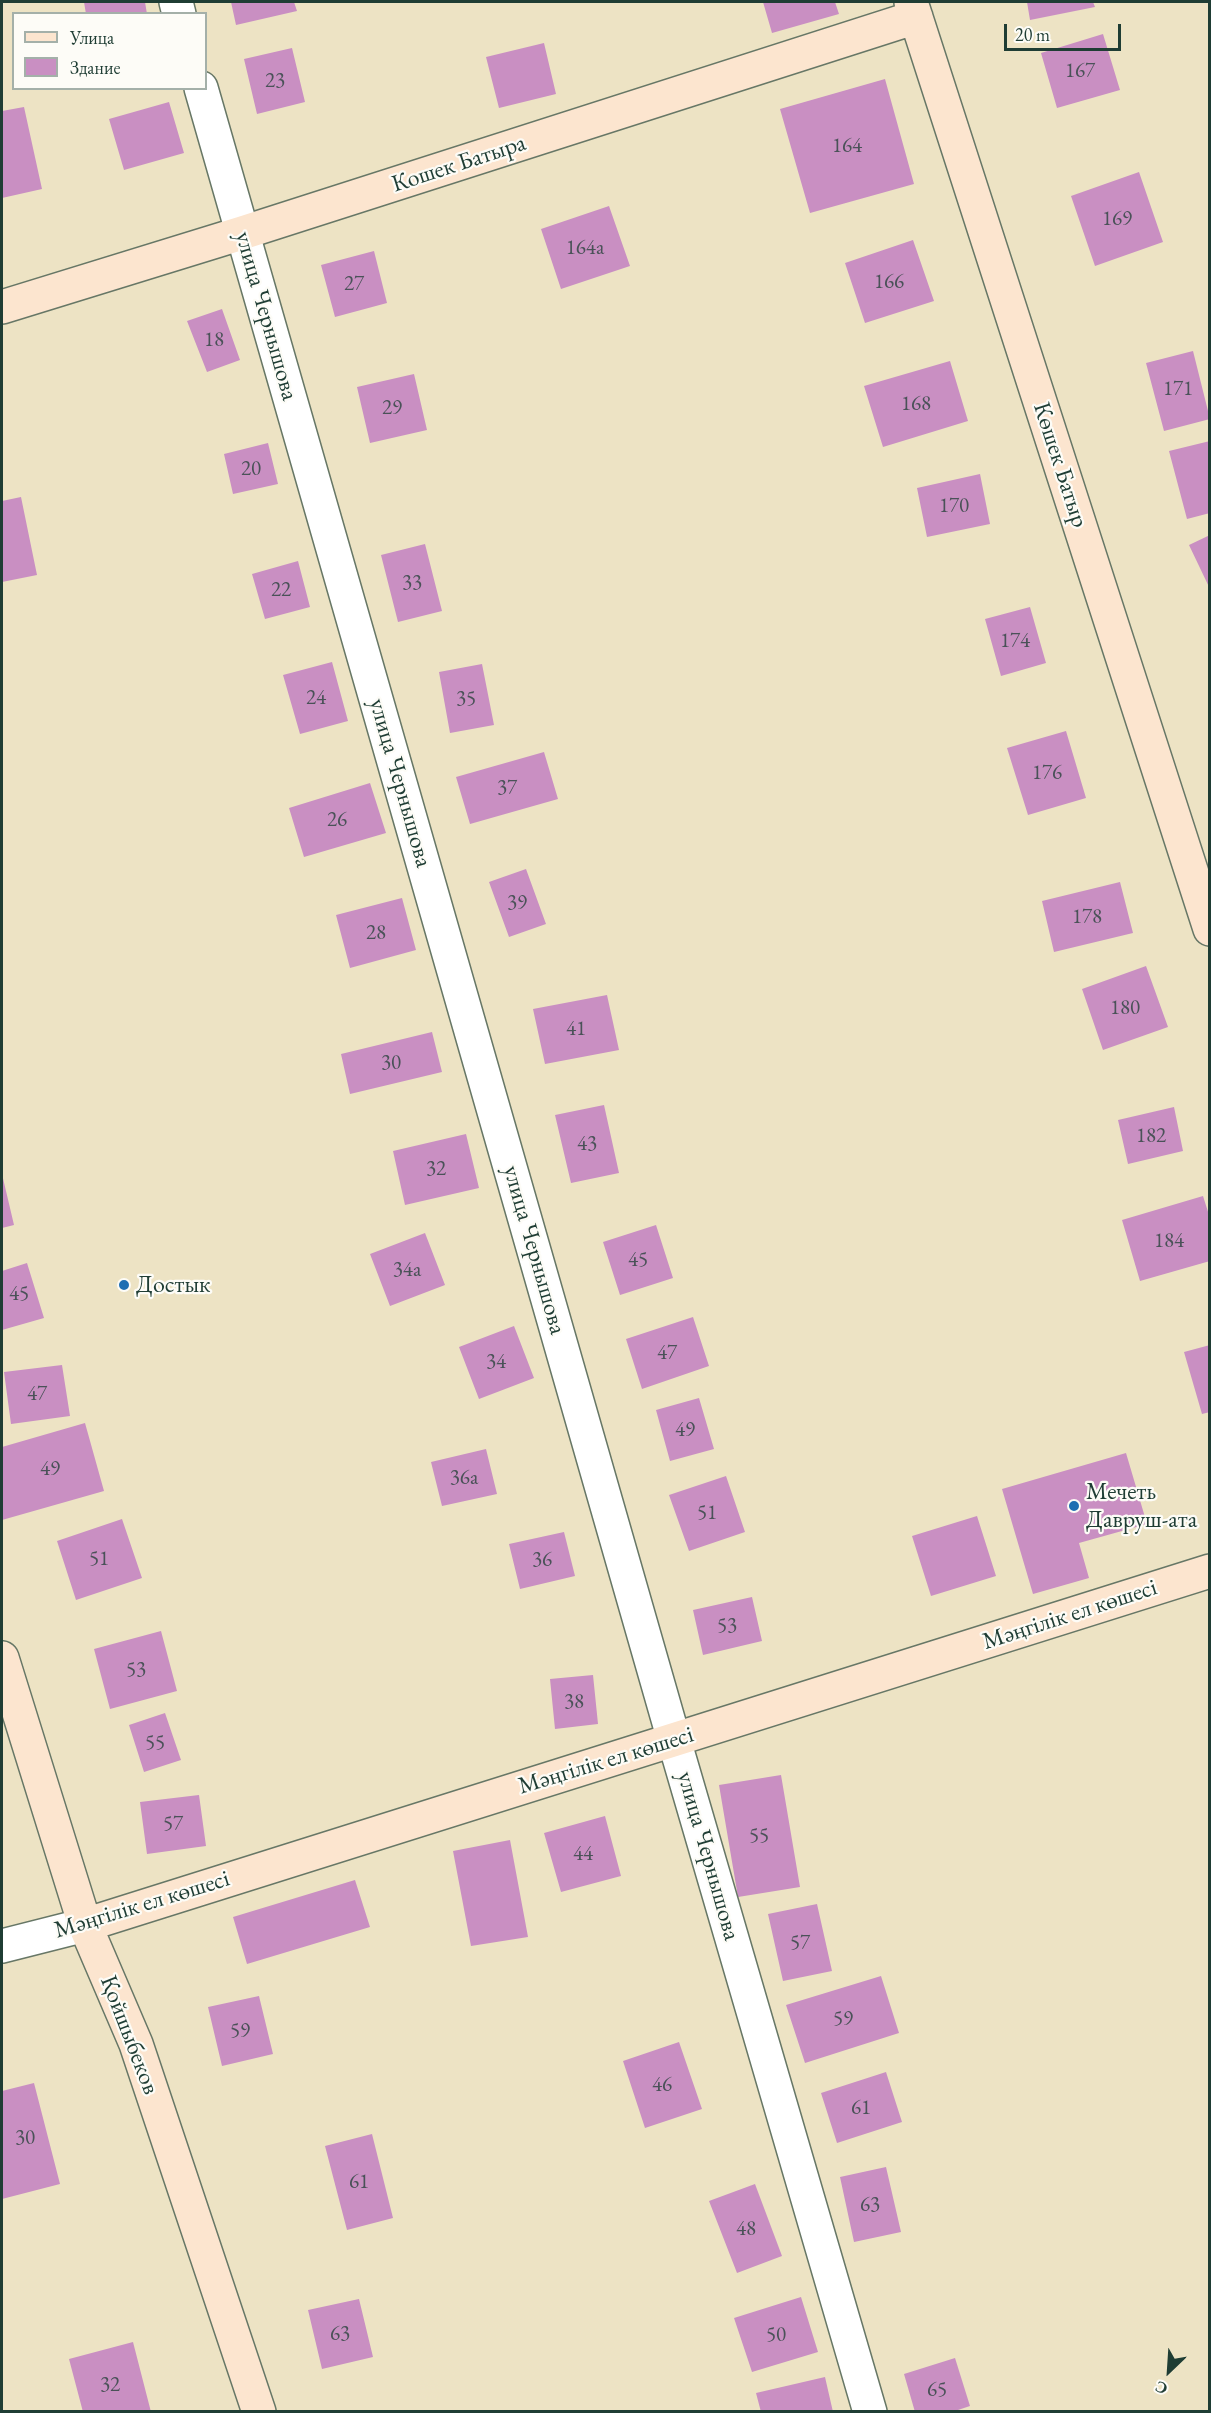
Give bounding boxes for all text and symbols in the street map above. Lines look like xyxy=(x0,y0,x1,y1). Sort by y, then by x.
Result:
legend xyxy=(12,12,207,90)
scale bar xyxy=(1007,12,1124,50)
text: 20 m xyxy=(1015,23,1050,46)
text: Улица xyxy=(70,26,114,49)
text: Здание xyxy=(70,56,120,79)
house number: 167 xyxy=(1065,58,1095,84)
house number: 23 xyxy=(265,68,285,94)
street label: Кошек Батыра xyxy=(388,129,530,199)
house number: 164 xyxy=(832,133,862,159)
house number: 169 xyxy=(1102,206,1132,232)
street label: улица Чернышова xyxy=(228,228,304,404)
house number: 164а xyxy=(566,235,604,261)
house number: 166 xyxy=(874,269,904,295)
house number: 27 xyxy=(344,271,364,297)
house number: 18 xyxy=(204,327,224,353)
house number: 171 xyxy=(1163,376,1193,402)
house number: 168 xyxy=(901,391,931,417)
house number: 29 xyxy=(382,395,402,421)
street label: Көшек Батыр xyxy=(1026,399,1094,531)
house number: 20 xyxy=(241,456,261,482)
house number: 170 xyxy=(939,493,969,519)
house number: 33 xyxy=(402,570,422,596)
house number: 22 xyxy=(271,577,291,603)
house number: 174 xyxy=(1000,628,1030,654)
house number: 24 xyxy=(306,685,326,711)
house number: 35 xyxy=(456,686,476,712)
street label: улица Чернышова xyxy=(362,695,438,871)
house number: 176 xyxy=(1032,760,1062,786)
house number: 37 xyxy=(497,775,517,801)
house number: 26 xyxy=(327,807,347,833)
house number: 39 xyxy=(507,890,527,916)
house number: 178 xyxy=(1072,904,1102,930)
house number: 28 xyxy=(366,920,386,946)
house number: 180 xyxy=(1110,995,1140,1021)
house number: 41 xyxy=(566,1016,586,1042)
house number: 30 xyxy=(381,1050,401,1076)
house number: 182 xyxy=(1136,1123,1166,1149)
house number: 43 xyxy=(577,1131,597,1157)
house number: 32 xyxy=(426,1156,446,1182)
street label: улица Чернышова xyxy=(496,1162,572,1338)
house number: 184 xyxy=(1154,1228,1184,1254)
house number: 45 xyxy=(628,1247,648,1273)
house number: 34а xyxy=(393,1257,421,1283)
place label: Достык xyxy=(136,1271,211,1299)
marker: Достык xyxy=(117,1278,131,1292)
house number: 45 xyxy=(9,1281,29,1307)
house number: 47 xyxy=(657,1340,677,1366)
house number: 34 xyxy=(486,1349,506,1375)
house number: 47 xyxy=(27,1381,47,1407)
house number: 49 xyxy=(675,1417,695,1443)
house number: 49 xyxy=(40,1456,60,1482)
house number: 36а xyxy=(450,1465,478,1491)
place label: Мечеть Давруш-ата xyxy=(1086,1478,1197,1534)
marker: Мечеть Давруш-ата xyxy=(1067,1499,1081,1513)
house number: 51 xyxy=(697,1500,717,1526)
house number: 51 xyxy=(89,1546,109,1572)
house number: 36 xyxy=(532,1547,552,1573)
street label: Мәңгілік ел көшесі xyxy=(979,1573,1161,1657)
house number: 53 xyxy=(717,1613,737,1639)
house number: 53 xyxy=(126,1657,146,1683)
house number: 38 xyxy=(564,1689,584,1715)
street label: Мәңгілік ел көшесі xyxy=(515,1721,697,1801)
house number: 55 xyxy=(145,1730,165,1756)
street label: улица Чернышова xyxy=(670,1768,746,1944)
house number: 57 xyxy=(163,1811,183,1837)
house number: 55 xyxy=(749,1823,769,1849)
house number: 44 xyxy=(573,1841,593,1867)
street label: Мәңгілік ел көшесі xyxy=(51,1865,233,1945)
house number: 57 xyxy=(790,1930,810,1956)
street label: Қойшыбеков xyxy=(93,1972,165,2098)
house number: 59 xyxy=(833,2006,853,2032)
house number: 59 xyxy=(230,2018,250,2044)
house number: 46 xyxy=(652,2072,672,2098)
house number: 61 xyxy=(851,2095,871,2121)
house number: 30 xyxy=(15,2125,35,2151)
house number: 61 xyxy=(349,2169,369,2195)
house number: 63 xyxy=(860,2192,880,2218)
house number: 48 xyxy=(736,2216,756,2242)
house number: 63 xyxy=(330,2321,350,2347)
house number: 50 xyxy=(766,2322,786,2348)
north arrow xyxy=(1139,2341,1199,2401)
house number: 32 xyxy=(100,2372,120,2398)
text: С xyxy=(1152,2376,1171,2400)
house number: 65 xyxy=(927,2377,947,2403)

